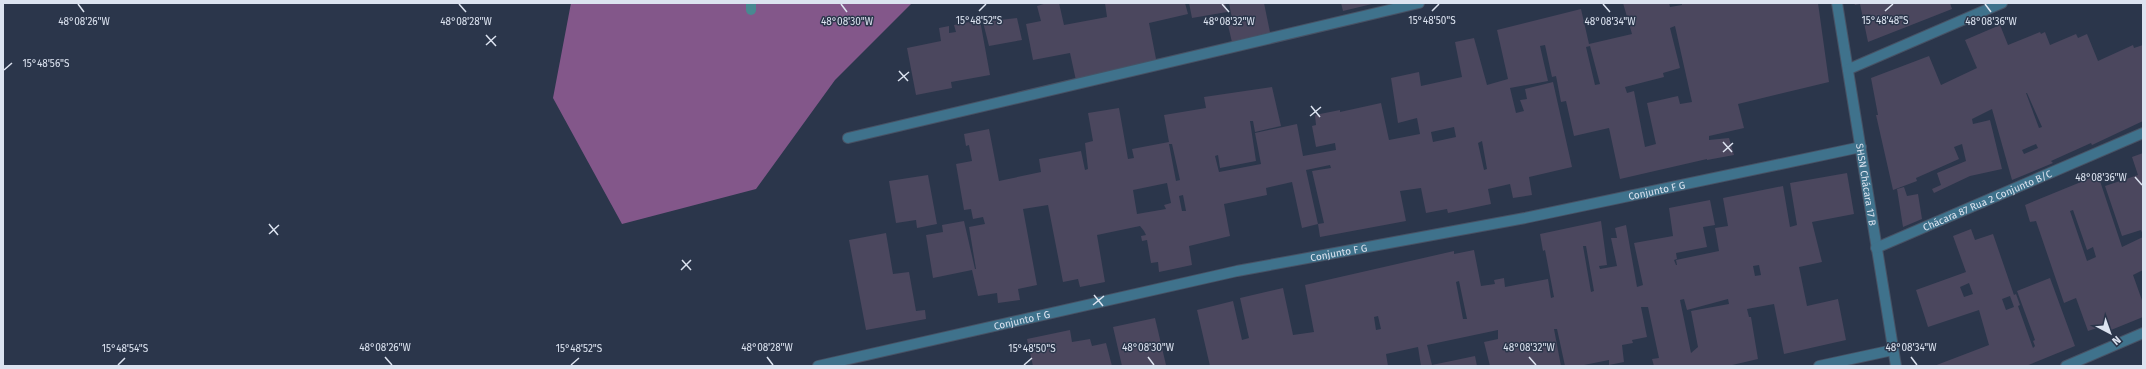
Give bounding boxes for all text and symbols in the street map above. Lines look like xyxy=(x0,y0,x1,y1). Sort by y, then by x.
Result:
text: 15°48'52"S xyxy=(956,15,1003,27)
text: 15°48'50"S xyxy=(1408,15,1456,27)
text: 15°48'48"S xyxy=(1861,15,1909,27)
text: 48°08'26"W xyxy=(58,16,110,28)
text: 48°08'28"W xyxy=(440,16,493,28)
text: 48°08'30"W xyxy=(821,16,874,28)
text: 48°08'32"W xyxy=(1203,16,1255,28)
text: 48°08'34"W xyxy=(1584,16,1636,28)
text: 48°08'36"W xyxy=(1965,16,2018,28)
text: 15°48'56"S xyxy=(23,58,70,70)
street label: SHSN Chácara 17 B xyxy=(1853,143,1878,227)
street label: Chácara 87 Rua 2 Conjunto B/C xyxy=(1921,168,2054,234)
text: 48°08'36"W xyxy=(2075,172,2128,184)
street label: Conjunto F G xyxy=(1627,179,1686,203)
street label: Conjunto F G xyxy=(1309,242,1368,264)
street label: Conjunto F G xyxy=(993,309,1051,333)
north arrow xyxy=(2090,313,2130,353)
text: N xyxy=(2109,333,2123,347)
text: 48°08'26"W xyxy=(359,342,411,354)
text: 48°08'28"W xyxy=(741,342,794,354)
text: 48°08'30"W xyxy=(1122,342,1175,354)
text: 48°08'32"W xyxy=(1503,342,1555,354)
text: 48°08'34"W xyxy=(1885,342,1937,354)
text: 15°48'54"S xyxy=(102,343,149,355)
text: 15°48'52"S xyxy=(556,343,603,355)
text: 15°48'50"S xyxy=(1008,343,1056,355)

